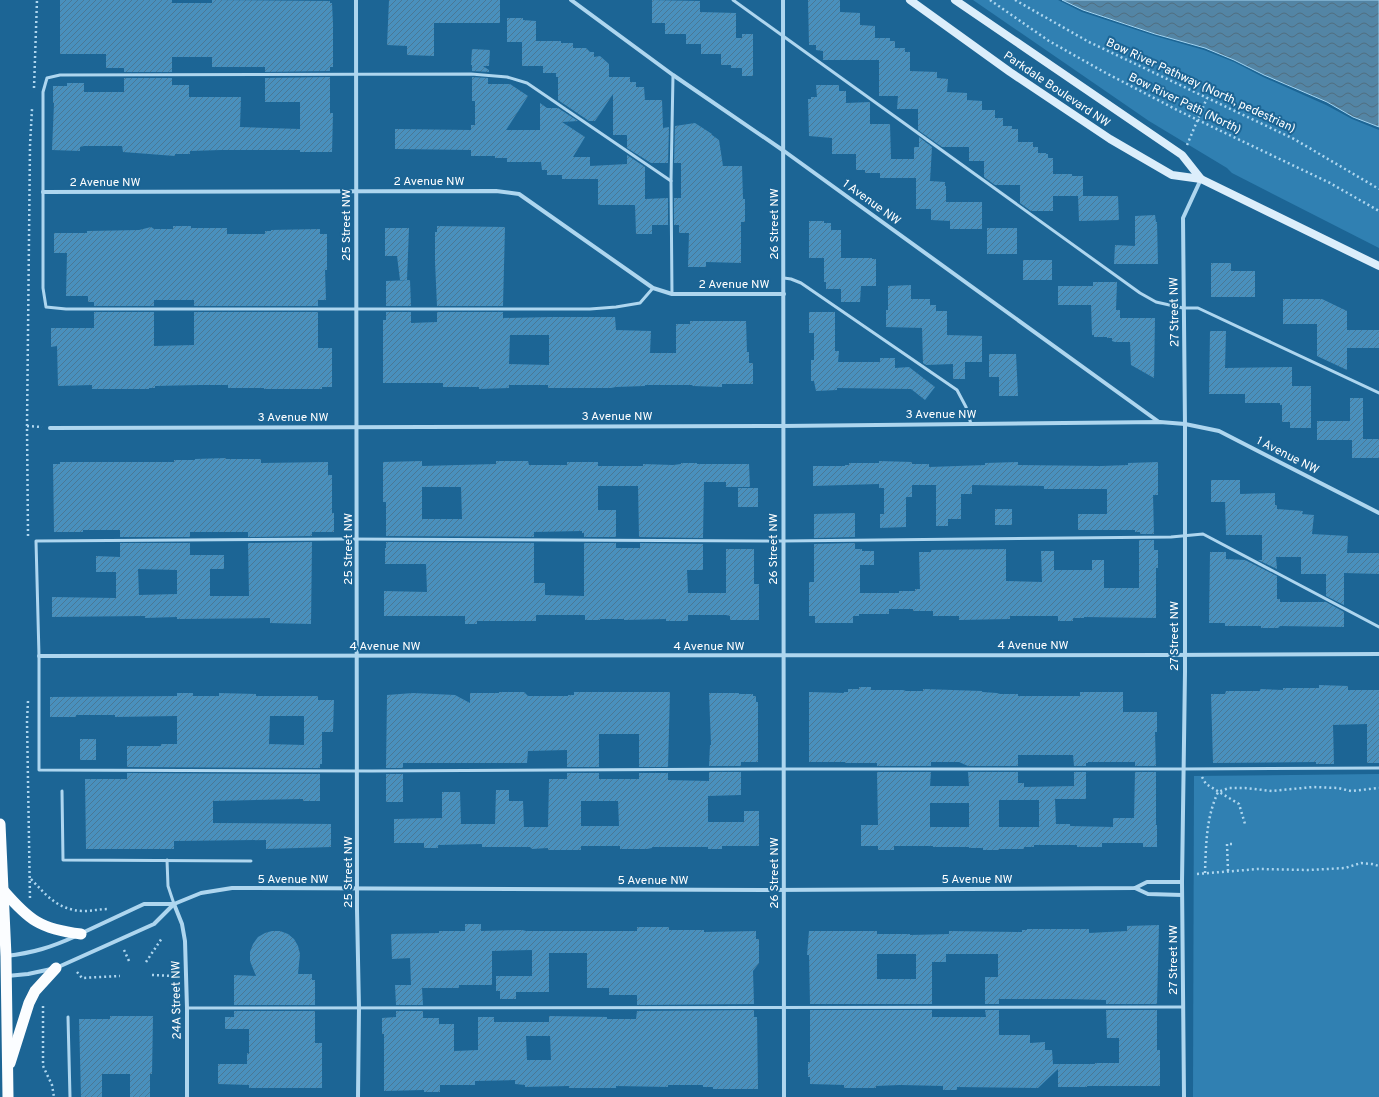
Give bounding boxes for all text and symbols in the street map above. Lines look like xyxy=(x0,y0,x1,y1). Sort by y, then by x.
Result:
street label: Bow River Pathway (North, pedestrian) xyxy=(1103,35,1298,137)
street label: Parkdale Boulevard NW xyxy=(1000,48,1113,132)
street label: Bow River Path (North) xyxy=(1126,70,1244,138)
street label: 2 Avenue NW xyxy=(393,174,465,190)
street label: 2 Avenue NW xyxy=(69,175,141,191)
street label: 1 Avenue NW xyxy=(839,176,904,229)
street label: 26 Street NW xyxy=(767,188,783,260)
street label: 25 Street NW xyxy=(339,189,355,261)
street label: 2 Avenue NW xyxy=(698,277,770,293)
street label: 27 Street NW xyxy=(1166,277,1184,347)
street label: 3 Avenue NW xyxy=(906,407,976,423)
street label: 3 Avenue NW xyxy=(582,409,652,425)
street label: 3 Avenue NW xyxy=(258,410,328,426)
street label: 1 Avenue NW xyxy=(1254,433,1322,479)
street label: 25 Street NW xyxy=(341,513,357,585)
street label: 26 Street NW xyxy=(766,513,782,585)
street label: 27 Street NW xyxy=(1167,601,1183,671)
street label: 4 Avenue NW xyxy=(997,638,1069,654)
street label: 4 Avenue NW xyxy=(349,639,421,655)
street label: 4 Avenue NW xyxy=(673,639,745,655)
street label: 25 Street NW xyxy=(341,836,357,908)
street label: 26 Street NW xyxy=(767,837,783,909)
street label: 5 Avenue NW xyxy=(257,872,329,888)
street label: 5 Avenue NW xyxy=(941,872,1013,888)
street label: 5 Avenue NW xyxy=(617,873,689,889)
street label: 27 Street NW xyxy=(1166,925,1182,995)
street label: 24A Street NW xyxy=(168,960,186,1040)

